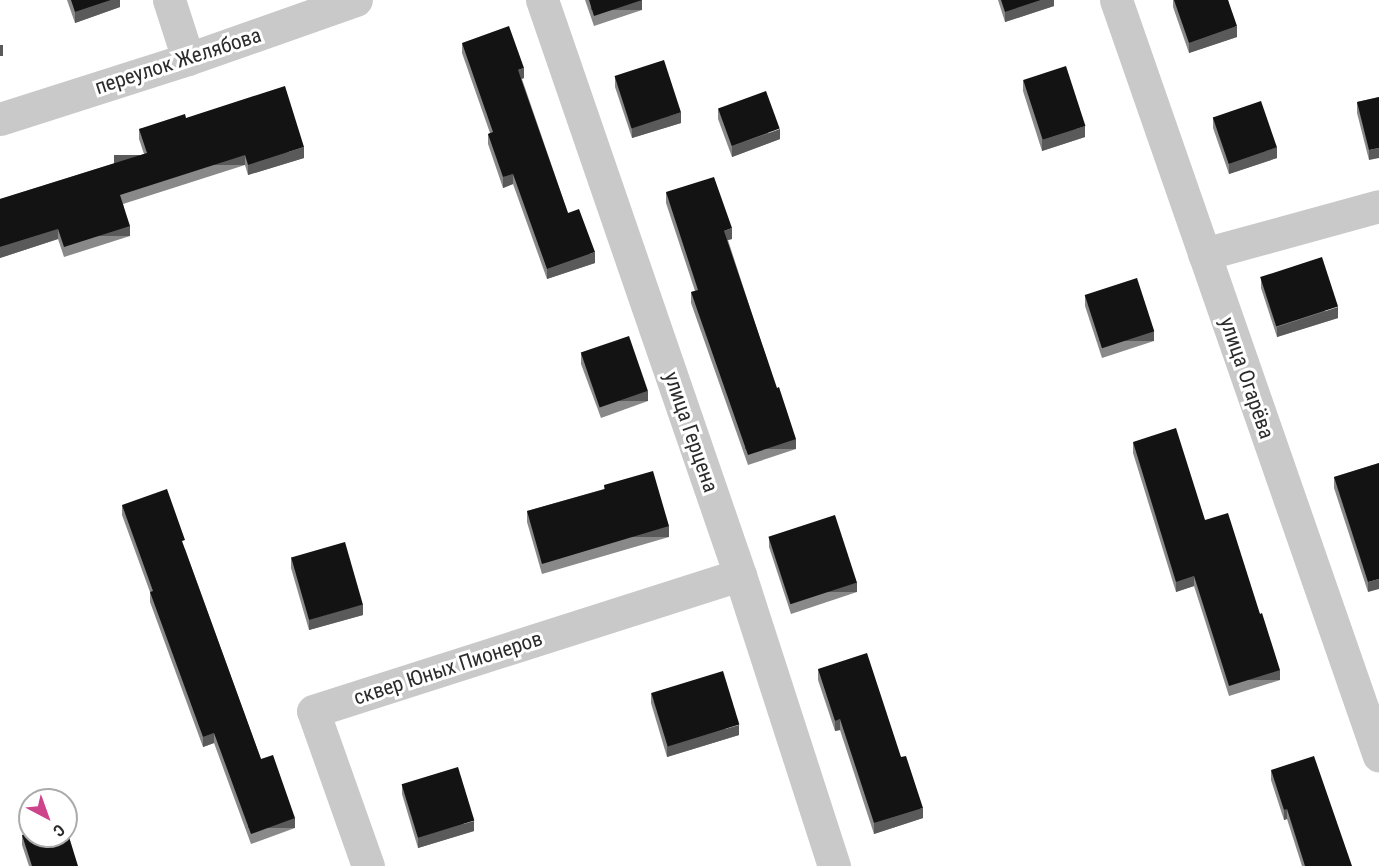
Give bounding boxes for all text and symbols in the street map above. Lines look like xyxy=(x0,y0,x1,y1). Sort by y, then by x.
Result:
street label: переулок Желябова xyxy=(92,22,264,100)
street label: улица Огарёва xyxy=(1214,314,1280,442)
street label: улица Герцена xyxy=(659,368,723,496)
street label: сквер Юных Пионеров xyxy=(351,626,545,710)
north arrow xyxy=(18,788,78,848)
text: С xyxy=(49,820,69,841)

